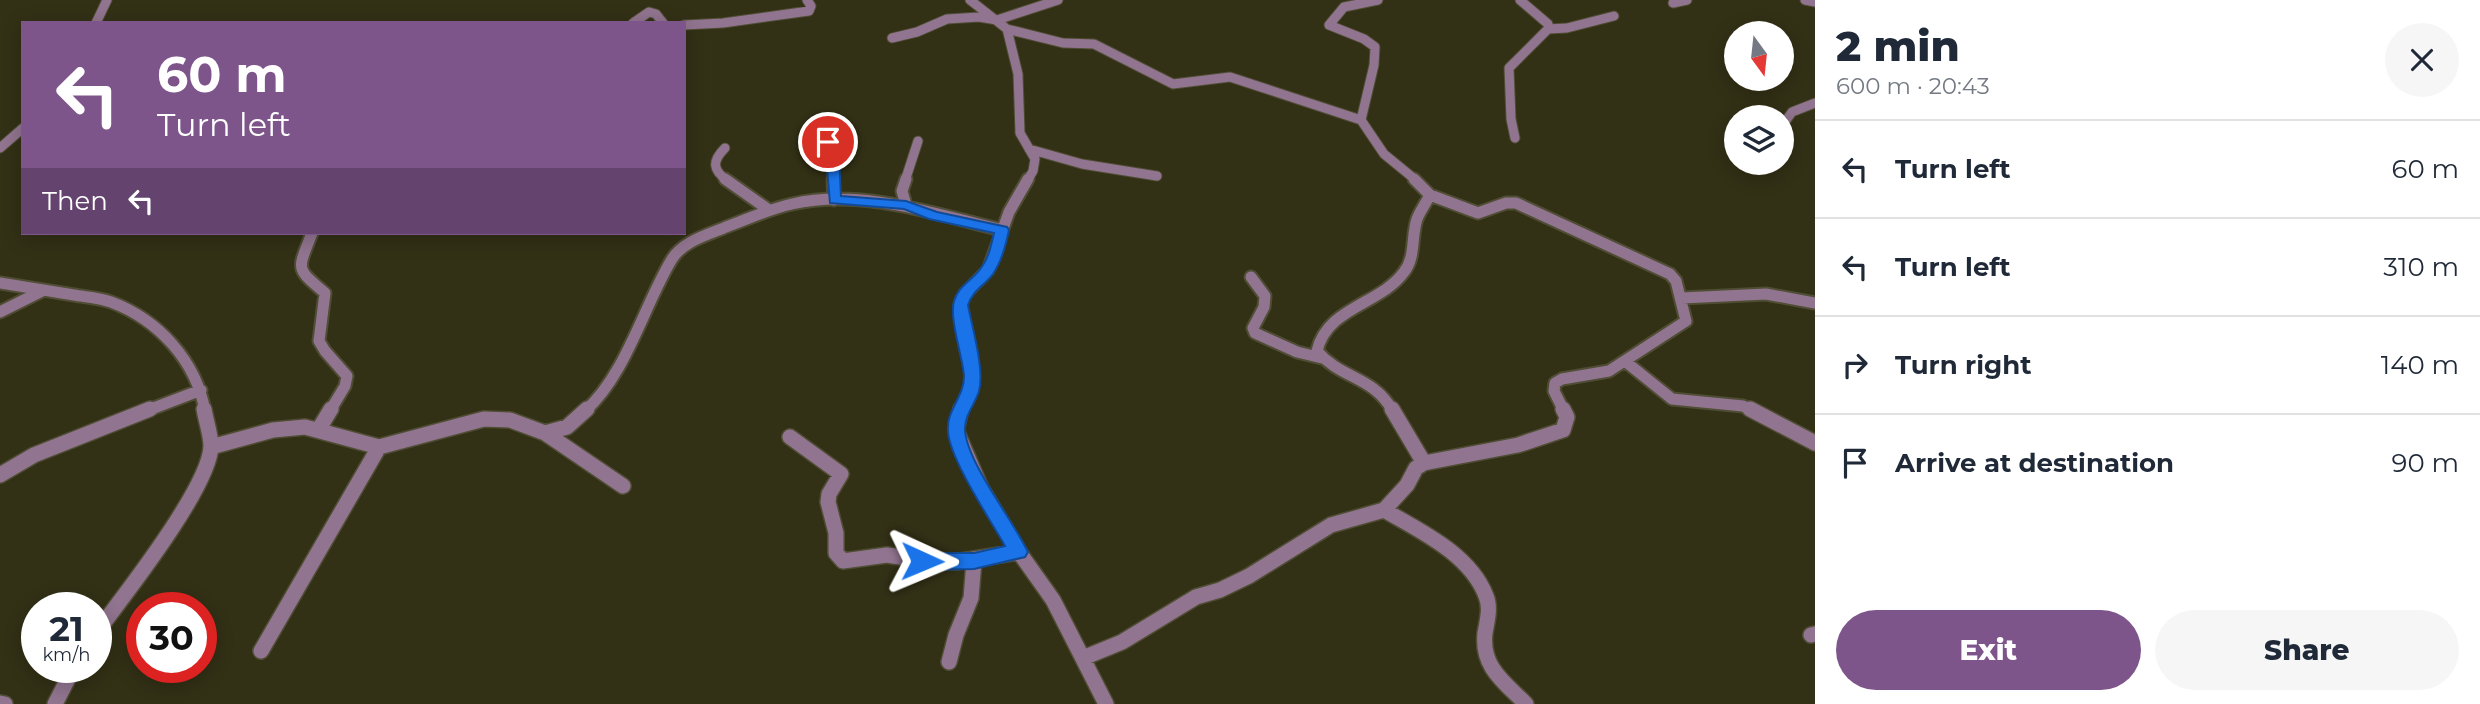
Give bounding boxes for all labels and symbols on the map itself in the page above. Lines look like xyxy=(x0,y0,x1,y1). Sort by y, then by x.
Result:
north arrow xyxy=(1724,21,1794,91)
pin xyxy=(798,112,858,172)
position arrow xyxy=(885,524,959,598)
speed limit sign: 30 xyxy=(126,592,217,683)

